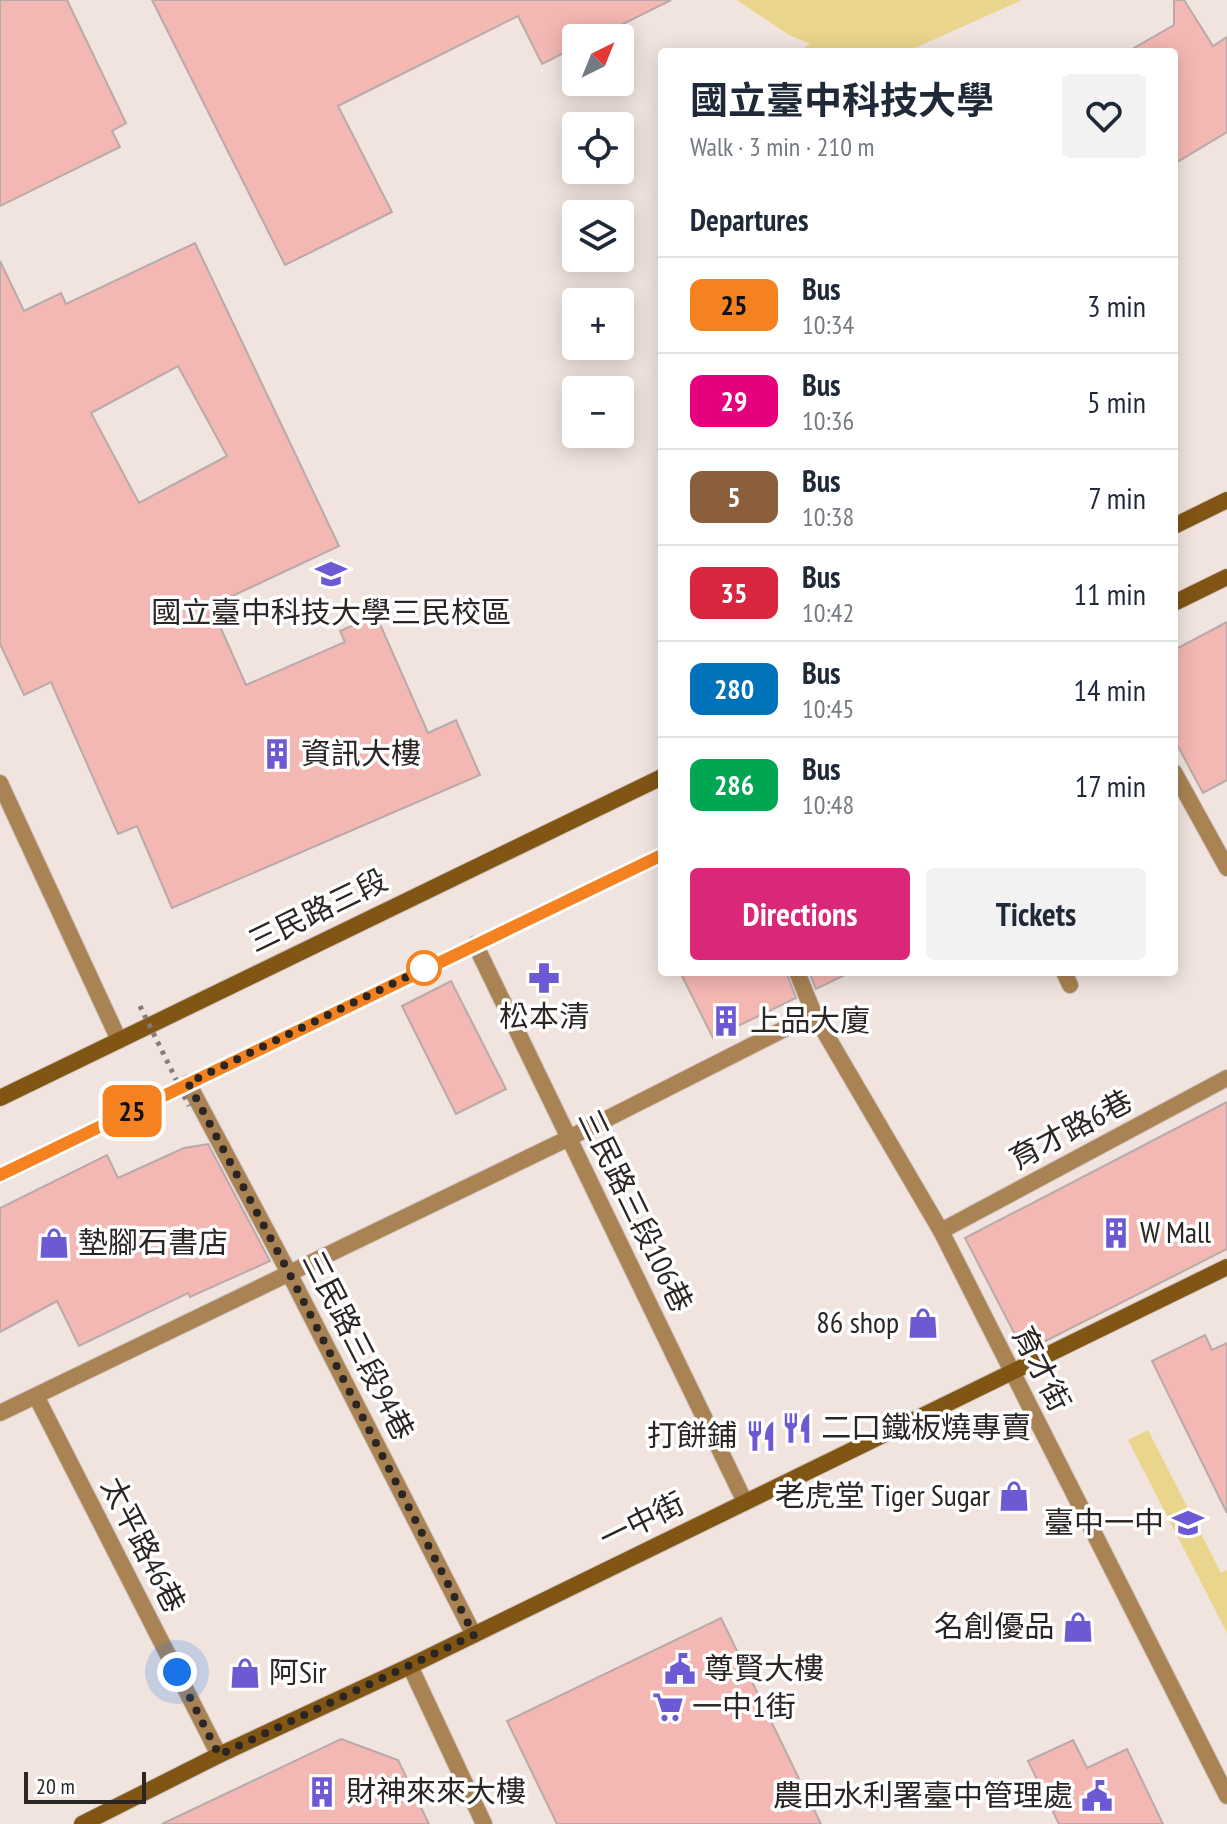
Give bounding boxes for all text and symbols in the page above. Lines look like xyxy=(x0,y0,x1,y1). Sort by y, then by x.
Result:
north arrow xyxy=(562,24,634,96)
map controls xyxy=(562,24,634,448)
button: heart xyxy=(1062,74,1146,158)
text: 國立臺中科技大學 xyxy=(690,75,994,124)
button: locate xyxy=(562,112,634,184)
text: Walk · 3 min · 210 m xyxy=(690,130,874,163)
button: layers xyxy=(562,200,634,272)
text: Departures xyxy=(690,200,808,239)
text: Bus xyxy=(802,269,841,308)
text: 25 xyxy=(721,286,747,323)
text: 3 min xyxy=(1087,286,1146,325)
button: + xyxy=(562,288,634,360)
text: 10:34 xyxy=(802,308,854,341)
text: Bus xyxy=(802,365,841,404)
button: − xyxy=(562,376,634,448)
text: 29 xyxy=(721,382,747,419)
text: 5 min xyxy=(1087,382,1146,421)
text: 10:36 xyxy=(802,404,854,437)
text: Bus xyxy=(802,461,841,500)
text: 5 xyxy=(727,478,741,515)
text: 7 min xyxy=(1088,478,1146,517)
text: 10:38 xyxy=(802,500,854,533)
school or university icon: 國立臺中科技大學三民校區 xyxy=(314,557,348,591)
text: Bus xyxy=(802,557,841,596)
text: 35 xyxy=(721,574,747,611)
text: 11 min xyxy=(1073,574,1146,613)
place label: 國立臺中科技大學三民校區 xyxy=(151,592,511,631)
text: 10:42 xyxy=(802,596,854,629)
text: Bus xyxy=(802,653,841,692)
text: 280 xyxy=(714,670,754,707)
text: 14 min xyxy=(1073,670,1146,709)
text: 10:45 xyxy=(802,692,854,725)
place label: 資訊大樓 xyxy=(301,733,421,772)
building icon: 資訊大樓 xyxy=(260,737,294,771)
text: Bus xyxy=(802,749,841,788)
text: 286 xyxy=(714,766,754,803)
text: 17 min xyxy=(1075,766,1146,805)
text: 10:48 xyxy=(802,788,854,821)
street label: 三民路三段 xyxy=(241,859,393,960)
button: Directions xyxy=(690,868,910,960)
button: Tickets xyxy=(926,868,1146,960)
unlabelled marker xyxy=(407,951,441,985)
pharmacy icon: 松本清 xyxy=(527,961,561,995)
place label: 松本清 xyxy=(499,996,589,1035)
place label: 上品大廈 xyxy=(750,1000,870,1039)
building icon: 上品大廈 xyxy=(709,1004,743,1038)
street label: 育才路6巷 xyxy=(1002,1080,1138,1177)
line badge: 25 xyxy=(96,1085,168,1137)
text: 25 xyxy=(119,1092,145,1129)
street label: 三民路三段106巷 xyxy=(570,1103,702,1318)
place label: W Mall xyxy=(1140,1212,1211,1251)
building icon: W Mall xyxy=(1099,1216,1133,1250)
place label: 墊腳石書店 xyxy=(78,1222,228,1261)
shop icon: 墊腳石書店 xyxy=(37,1226,71,1260)
street label: 三民路三段94巷 xyxy=(295,1244,424,1446)
place label: 86 shop xyxy=(816,1302,899,1341)
shop icon: 86 shop xyxy=(906,1306,940,1340)
street label: 育才街 xyxy=(1005,1319,1080,1417)
place label: 二口鐵板燒專賣 xyxy=(821,1407,1031,1446)
restaurant icon: 二口鐵板燒專賣 xyxy=(780,1411,814,1445)
place label: 打餅鋪 xyxy=(647,1415,737,1454)
restaurant icon: 打餅鋪 xyxy=(744,1419,778,1453)
street label: 太平路46巷 xyxy=(94,1470,195,1619)
place label: 老虎堂 Tiger Sugar xyxy=(775,1475,991,1514)
shop icon: 老虎堂 Tiger Sugar xyxy=(997,1479,1031,1513)
street label: 一中街 xyxy=(592,1482,690,1557)
place label: 臺中一中 xyxy=(1044,1502,1164,1541)
school or university icon: 臺中一中 xyxy=(1171,1506,1205,1540)
place label: 名創優品 xyxy=(934,1606,1054,1645)
shop icon: 名創優品 xyxy=(1061,1610,1095,1644)
place label: 尊賢大樓 xyxy=(704,1648,824,1687)
your location xyxy=(157,1652,197,1692)
place label: 阿Sir xyxy=(269,1652,327,1691)
public building icon: 尊賢大樓 xyxy=(663,1652,697,1686)
shop icon: 阿Sir xyxy=(228,1656,262,1690)
place label: 一中1街 xyxy=(692,1686,796,1725)
supermarket icon: 一中1街 xyxy=(651,1690,685,1724)
scale bar xyxy=(24,1768,146,1804)
place label: 財神來來大樓 xyxy=(346,1771,526,1810)
text: 20 m xyxy=(36,1772,75,1800)
building icon: 財神來來大樓 xyxy=(305,1775,339,1809)
place label: 農田水利署臺中管理處 xyxy=(773,1775,1073,1814)
public building icon: 農田水利署臺中管理處 xyxy=(1080,1779,1114,1813)

